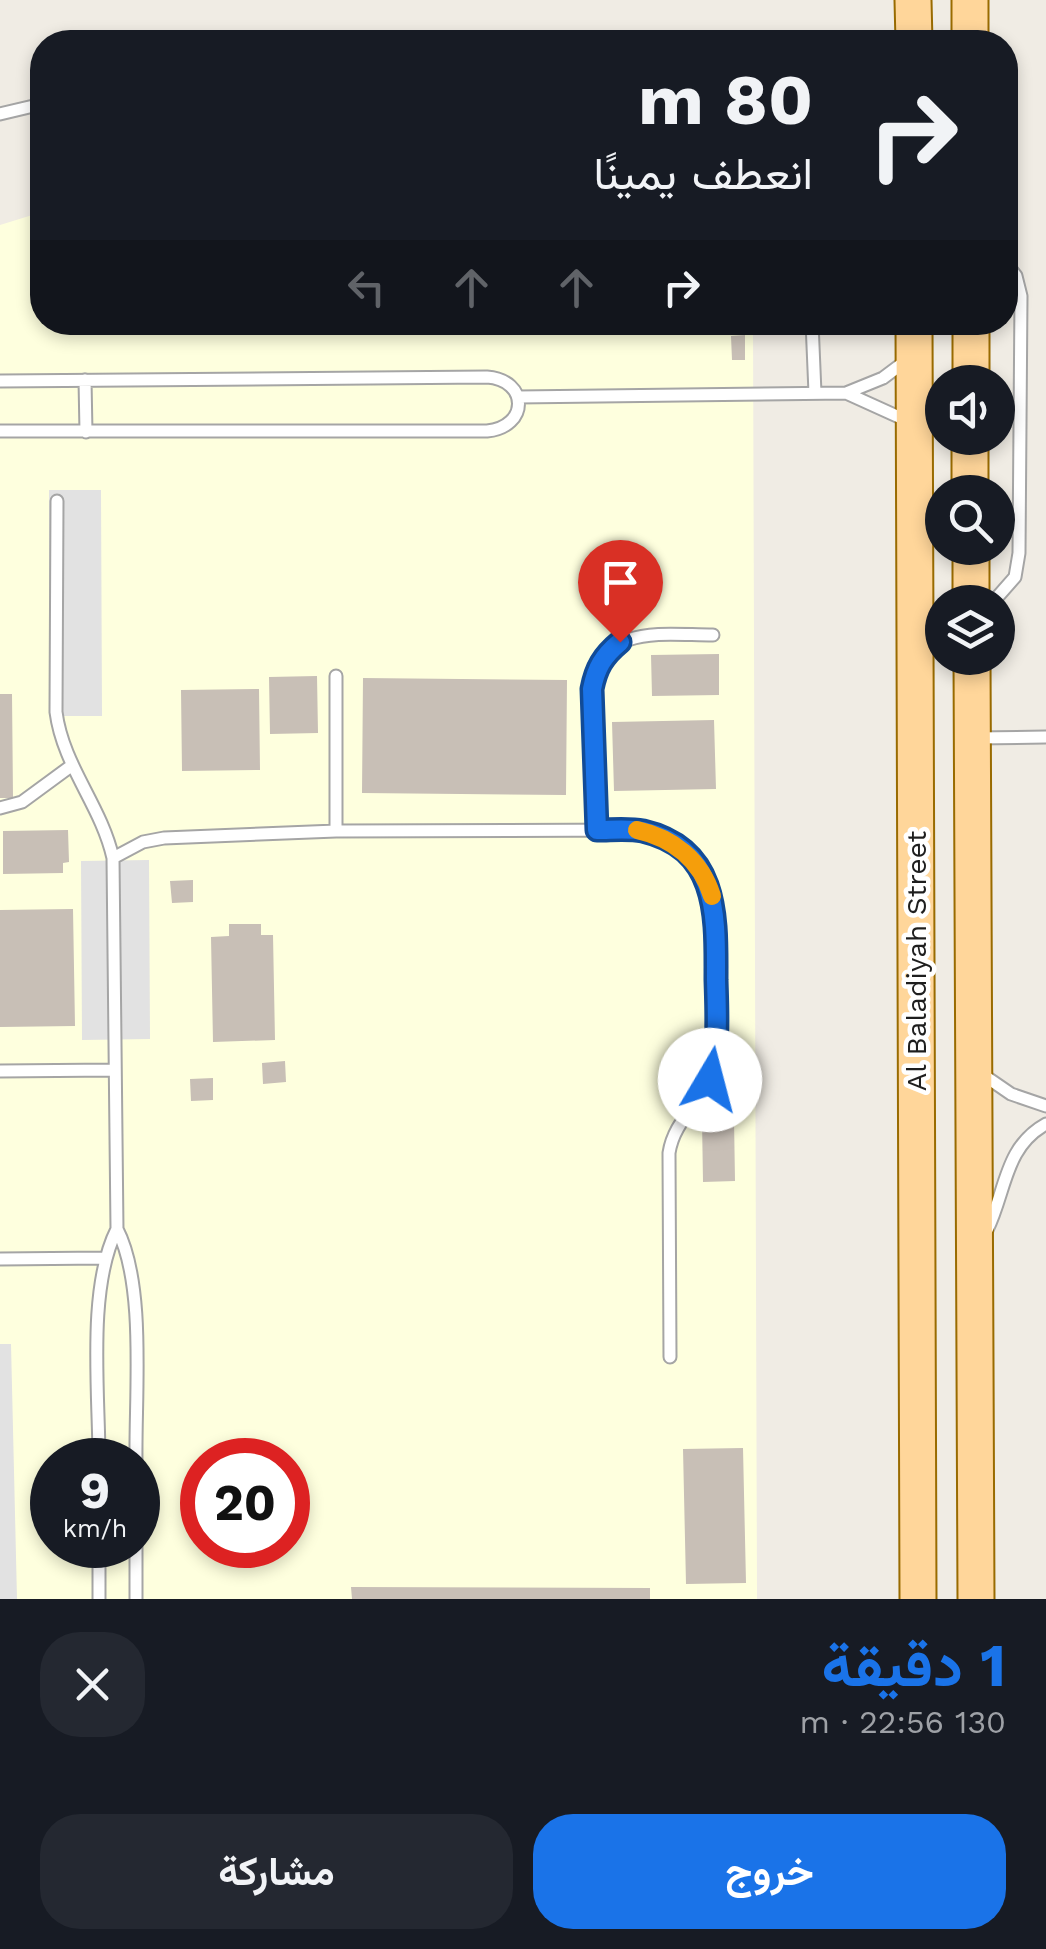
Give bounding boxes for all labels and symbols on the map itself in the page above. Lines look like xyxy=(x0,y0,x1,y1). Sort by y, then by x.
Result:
pin xyxy=(578,540,663,643)
street label: Al Baladiyah Street xyxy=(900,831,933,1091)
position arrow xyxy=(658,1028,762,1132)
speed limit sign: 20 xyxy=(180,1438,310,1568)

